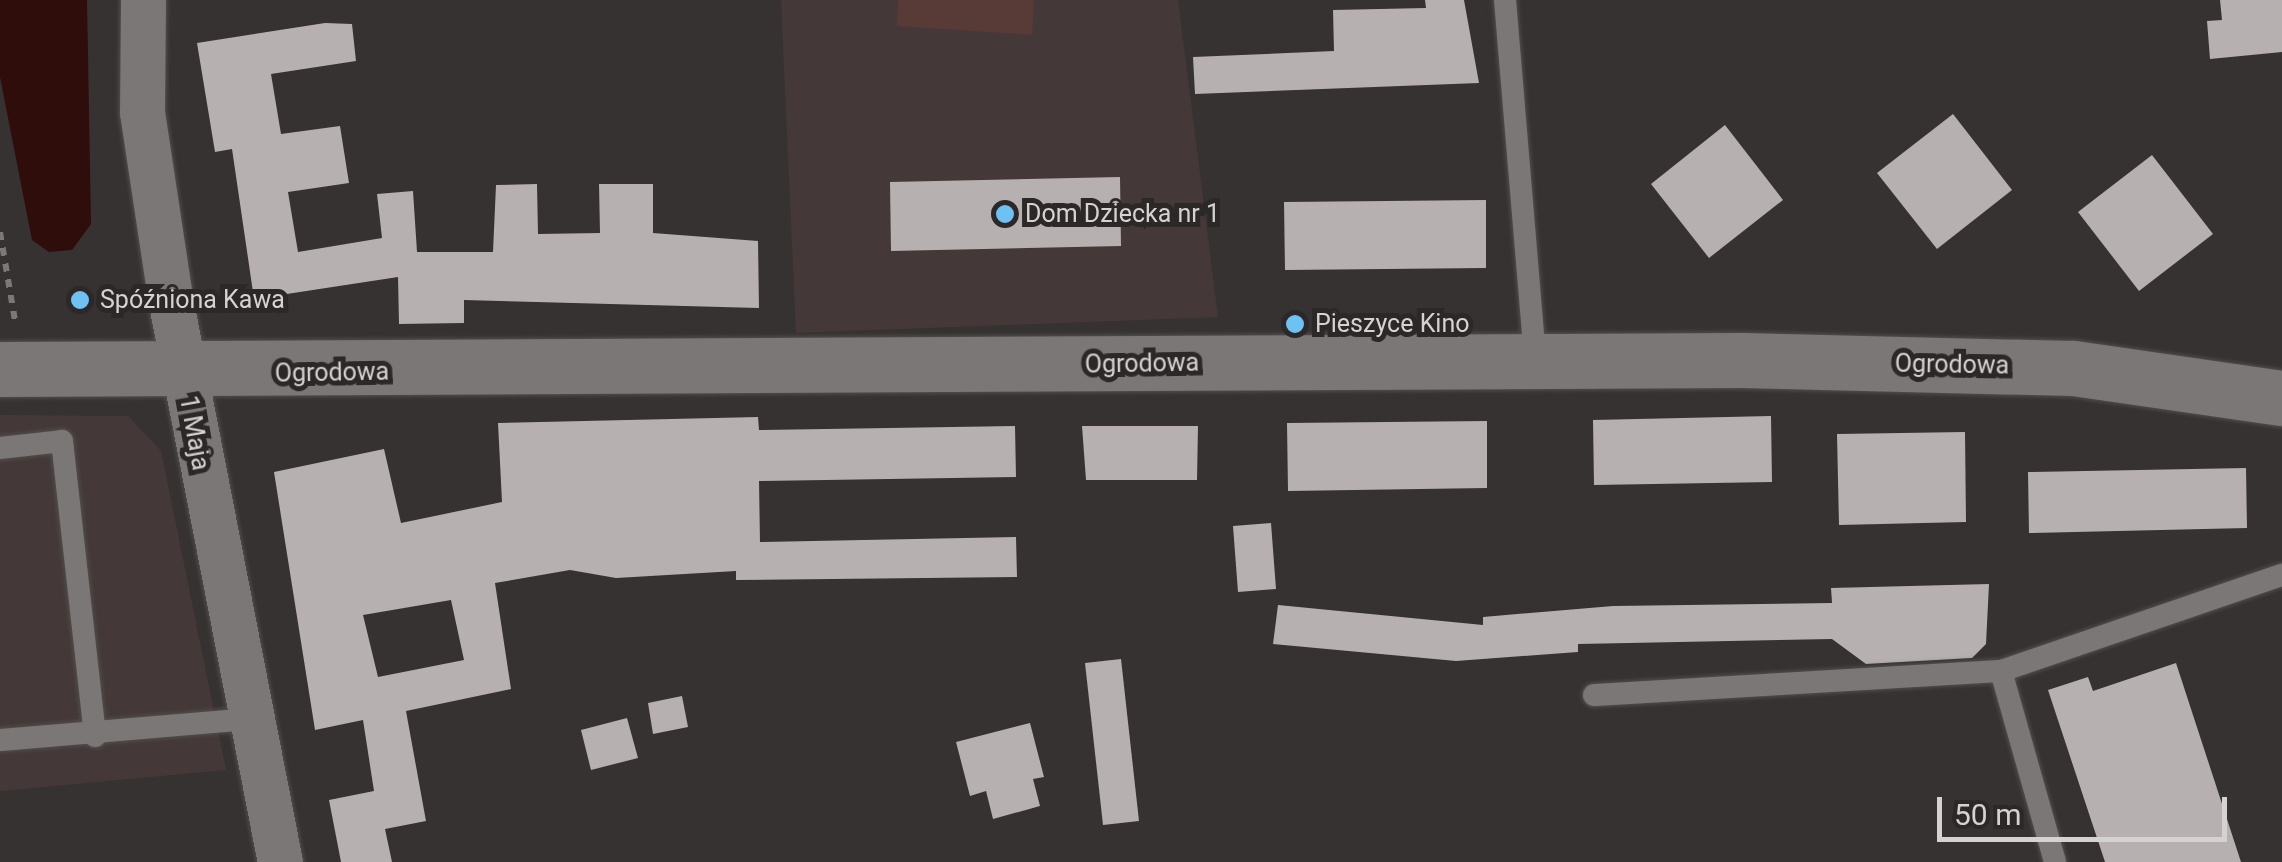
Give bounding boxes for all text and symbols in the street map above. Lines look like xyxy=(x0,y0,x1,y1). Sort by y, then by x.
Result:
place label: Dom Dziecka nr 1 xyxy=(1025,199,1220,229)
marker: Dom Dziecka nr 1 xyxy=(994,203,1016,225)
place label: Spóźniona Kawa xyxy=(100,285,285,315)
marker: Spóźniona Kawa xyxy=(69,289,91,311)
place label: Pieszyce Kino xyxy=(1315,309,1469,339)
marker: Pieszyce Kino xyxy=(1284,313,1306,335)
street label: Ogrodowa xyxy=(1085,348,1199,380)
street label: Ogrodowa xyxy=(1895,349,2009,381)
street label: Ogrodowa xyxy=(275,357,389,389)
street label: 1 Maja xyxy=(173,393,215,473)
scale bar xyxy=(1942,777,2232,839)
text: 50 m xyxy=(1954,797,2021,832)

